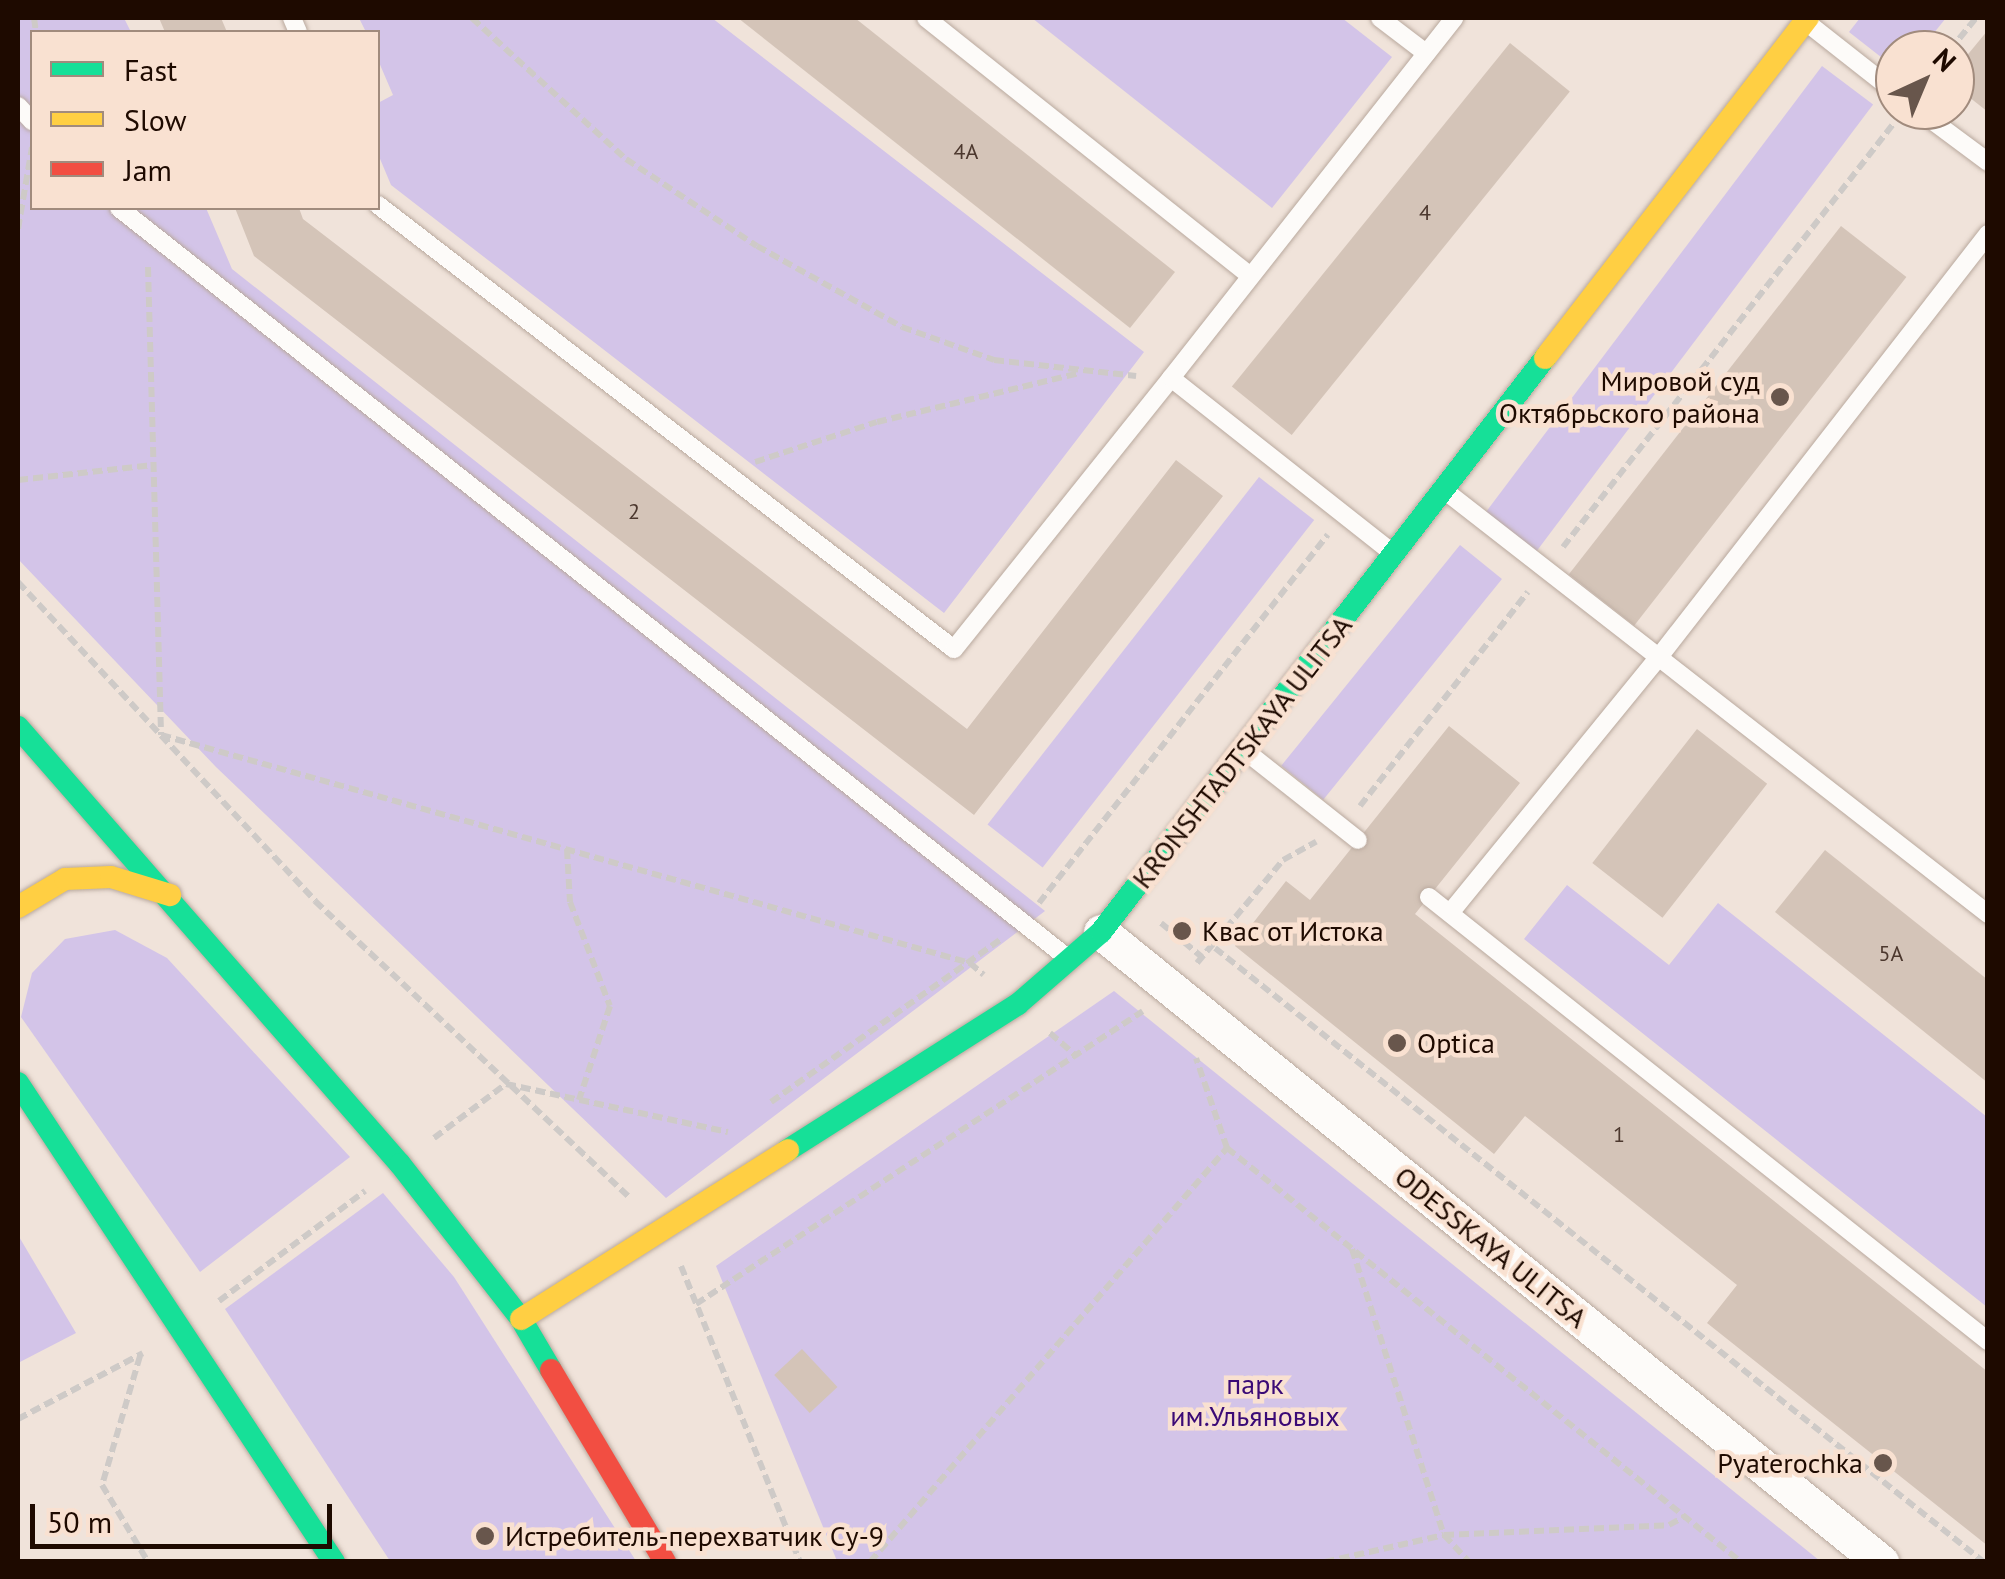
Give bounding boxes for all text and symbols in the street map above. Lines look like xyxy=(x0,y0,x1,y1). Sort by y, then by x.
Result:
legend xyxy=(30,30,380,210)
north arrow xyxy=(1875,30,1975,130)
text: N xyxy=(1925,40,1964,79)
text: Fast xyxy=(124,50,177,89)
text: Slow xyxy=(124,100,187,139)
house number: 4А xyxy=(954,139,978,165)
text: Jam xyxy=(124,150,172,189)
house number: 4 xyxy=(1419,200,1431,226)
place label: Мировой суд Октябрьского района xyxy=(1499,364,1760,430)
marker: Мировой суд Октябрьского района xyxy=(1769,386,1791,408)
house number: 2 xyxy=(628,499,640,525)
street label: KRONSHTADTSKAYA ULITSA xyxy=(1125,609,1359,895)
place label: Квас от Истока xyxy=(1202,914,1384,948)
marker: Квас от Истока xyxy=(1171,920,1193,942)
house number: 5А xyxy=(1879,941,1903,967)
place label: Optica xyxy=(1417,1026,1495,1060)
marker: Optica xyxy=(1386,1032,1408,1054)
house number: 1 xyxy=(1613,1122,1625,1148)
street label: ODESSKAYA ULITSA xyxy=(1388,1159,1594,1335)
park label: парк им.Ульяновых xyxy=(1170,1367,1340,1433)
place label: Pyaterochka xyxy=(1717,1446,1863,1480)
marker: Pyaterochka xyxy=(1872,1452,1894,1474)
scale bar xyxy=(35,1484,338,1546)
text: 50 m xyxy=(47,1502,112,1541)
place label: Истребитель-перехватчик Су-9 xyxy=(505,1519,884,1553)
marker: Истребитель-перехватчик Су-9 xyxy=(474,1525,496,1547)

